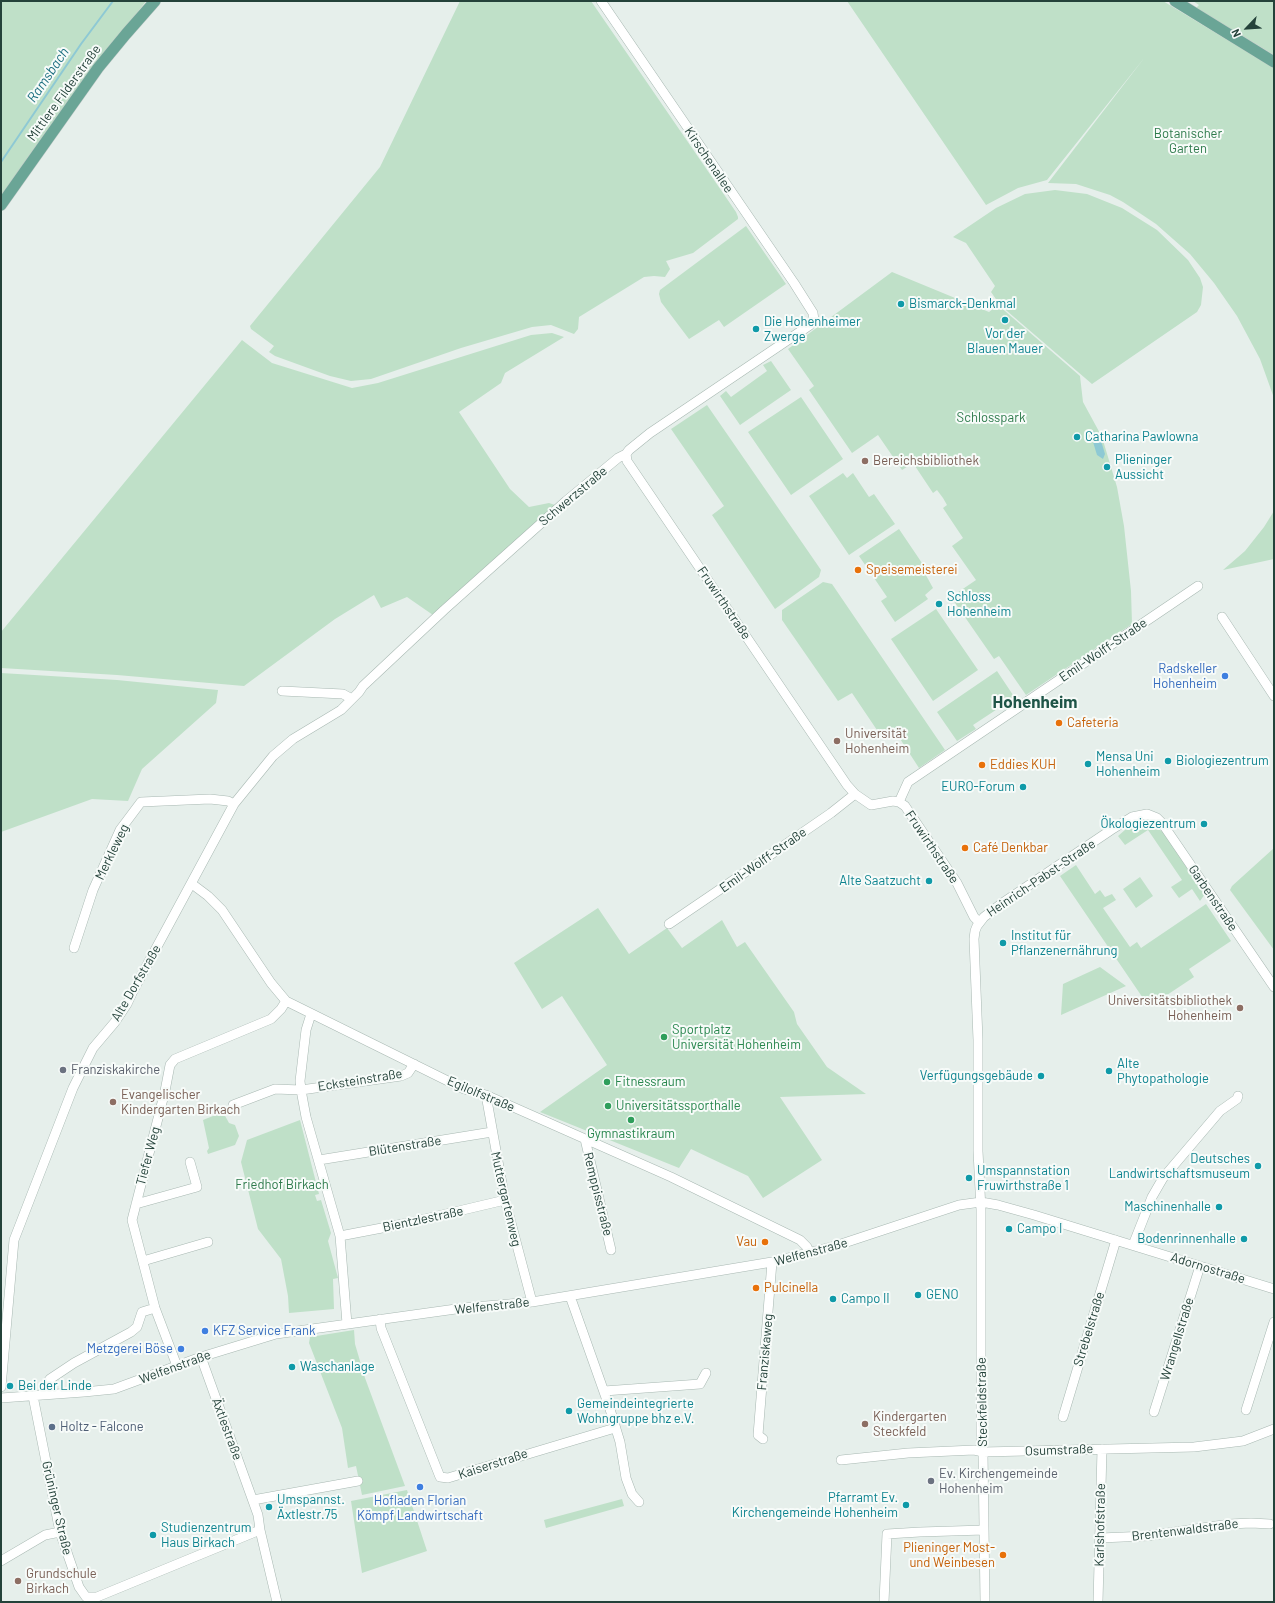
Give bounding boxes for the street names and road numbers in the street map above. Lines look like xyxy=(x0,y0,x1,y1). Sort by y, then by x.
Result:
street label: Mittlere Filderstraße xyxy=(24,42,104,144)
street label: Kirschenallee xyxy=(681,124,737,196)
street label: Schwerzstraße xyxy=(536,463,610,529)
street label: Fruwirthstraße xyxy=(694,564,754,642)
street label: Emil-Wolff-Straße xyxy=(1056,615,1150,685)
street label: Fruwirthstraße xyxy=(902,808,962,886)
street label: Merkleweg xyxy=(92,822,132,882)
street label: Emil-Wolff-Straße xyxy=(717,824,809,896)
street label: Heinrich-Pabst-Straße xyxy=(984,836,1098,920)
street label: Garbenstraße xyxy=(1185,862,1241,934)
street label: Alte Dorfstraße xyxy=(108,942,164,1024)
street label: Ecksteinstraße xyxy=(317,1066,403,1094)
street label: Egilolfstraße xyxy=(445,1073,517,1115)
street label: Tiefer Weg xyxy=(133,1125,163,1187)
street label: Blütenstraße xyxy=(368,1133,442,1159)
street label: Muttergartenweg xyxy=(487,1150,525,1248)
street label: Remppisstraße xyxy=(580,1150,616,1238)
street label: Bientzlestraße xyxy=(381,1203,465,1235)
street label: Welfenstraße xyxy=(773,1235,849,1269)
street label: Adornostraße xyxy=(1169,1249,1247,1287)
street label: Strebelstraße xyxy=(1070,1290,1108,1368)
street label: Welfenstraße xyxy=(454,1294,530,1318)
street label: Wrangellstraße xyxy=(1157,1296,1197,1382)
street label: Franziskaweg xyxy=(754,1313,776,1391)
street label: Welfenstraße xyxy=(137,1347,213,1387)
street label: Steckfeldstraße xyxy=(973,1357,991,1447)
street label: Äxtlestraße xyxy=(209,1396,245,1462)
street label: Osumstraße xyxy=(1024,1441,1094,1459)
street label: Kaiserstraße xyxy=(456,1445,530,1483)
street label: Grüninger Straße xyxy=(39,1459,75,1557)
street label: Karlshofstraße xyxy=(1091,1483,1109,1567)
street label: Brentenwaldstraße xyxy=(1131,1516,1239,1544)

